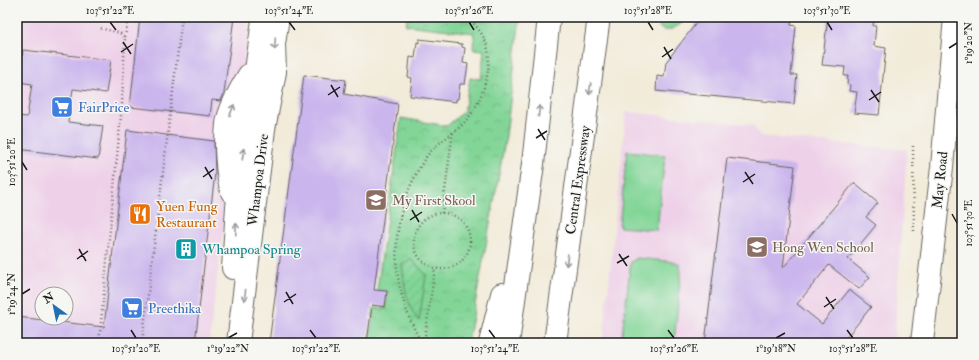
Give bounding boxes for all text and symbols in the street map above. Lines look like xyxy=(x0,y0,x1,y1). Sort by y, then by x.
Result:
text: 103°51'22"E xyxy=(86,5,134,17)
text: 103°51'24"E xyxy=(265,5,313,17)
text: 103°51'26"E xyxy=(445,5,493,17)
text: 103°51'28"E xyxy=(624,5,672,17)
text: 103°51'30"E xyxy=(803,5,851,17)
text: 1°19'20"N xyxy=(963,22,975,64)
one-way arrow xyxy=(271,37,278,50)
one-way arrow xyxy=(586,82,594,95)
supermarket icon: FairPrice xyxy=(49,94,75,120)
place label: FairPrice xyxy=(78,99,130,116)
one-way arrow xyxy=(229,104,237,116)
one-way arrow xyxy=(535,105,542,118)
street label: Central Expressway xyxy=(562,124,595,236)
street label: Whampoa Drive xyxy=(244,133,273,228)
text: 103°51'20"E xyxy=(6,138,18,186)
one-way arrow xyxy=(240,148,247,161)
street label: May Road xyxy=(929,150,952,210)
school or university icon: My First Skool xyxy=(363,187,389,213)
place label: My First Skool xyxy=(392,192,476,210)
place label: Yuen Fung Restaurant xyxy=(156,198,219,231)
text: 103°51'30"E xyxy=(963,199,975,247)
restaurant icon: Yuen Fung Restaurant xyxy=(127,201,153,227)
one-way arrow xyxy=(232,223,240,236)
school or university icon: Hong Wen School xyxy=(744,234,770,260)
building icon: Whampoa Spring xyxy=(173,236,199,262)
place label: Hong Wen School xyxy=(772,239,874,256)
place label: Whampoa Spring xyxy=(201,241,302,259)
one-way arrow xyxy=(563,253,570,266)
text: 1°19'24"N xyxy=(6,273,18,315)
north arrow xyxy=(34,286,74,326)
one-way arrow xyxy=(241,288,249,301)
text: N xyxy=(40,289,57,307)
supermarket icon: Preethika xyxy=(119,295,145,321)
place label: Preethika xyxy=(148,300,201,317)
text: 103°51'20"E xyxy=(112,343,160,355)
text: 1°19'22"N xyxy=(207,343,249,355)
text: 103°51'22"E xyxy=(292,343,340,355)
text: 103°51'24"E xyxy=(471,343,519,355)
text: 103°51'26"E xyxy=(650,343,698,355)
text: 1°19'18"N xyxy=(756,343,796,355)
text: 103°51'28"E xyxy=(829,343,877,355)

